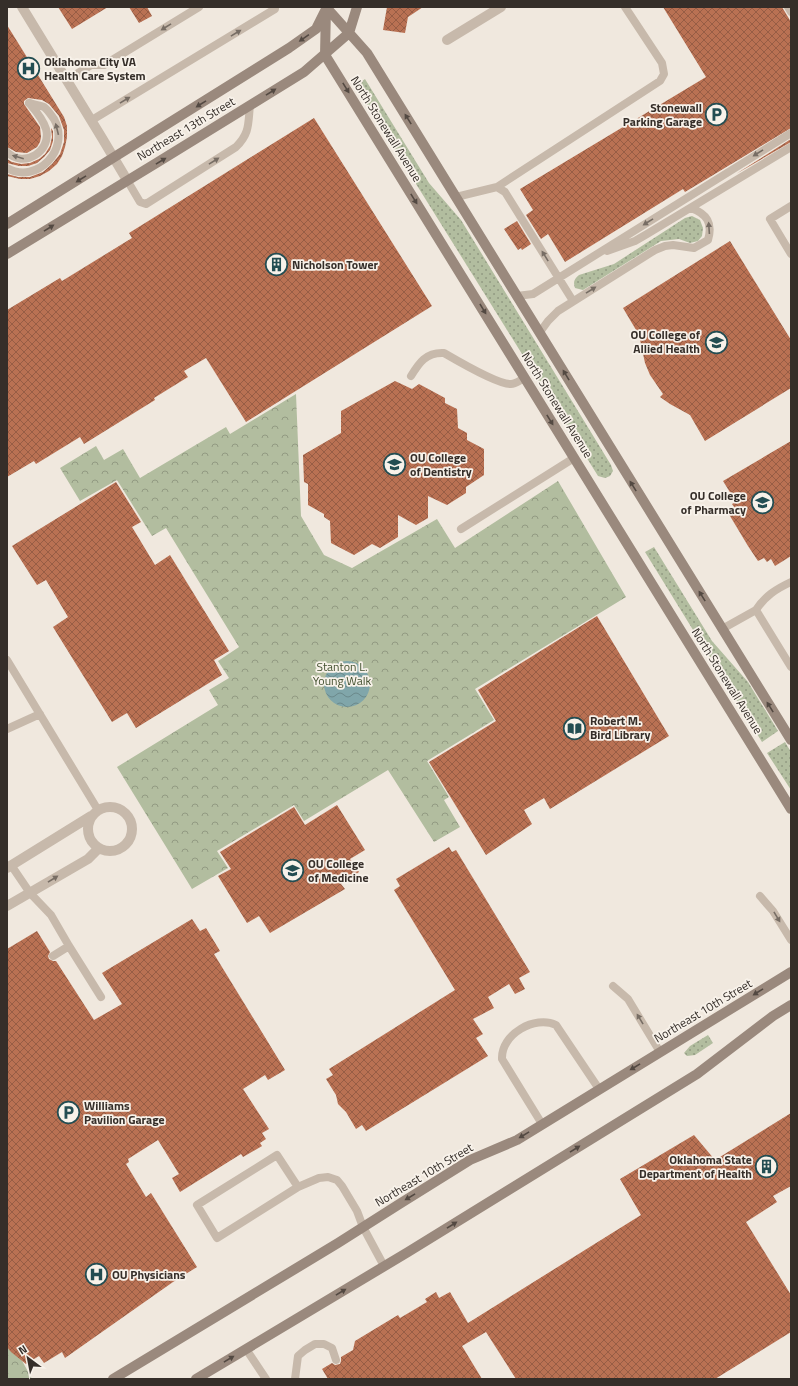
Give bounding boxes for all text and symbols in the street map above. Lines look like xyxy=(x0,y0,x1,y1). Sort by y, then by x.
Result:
one-way arrow xyxy=(160,24,172,31)
one-way arrow xyxy=(230,29,242,36)
one-way arrow xyxy=(298,34,309,42)
place label: Oklahoma City VA Health Care System xyxy=(44,52,146,85)
hospital icon: Oklahoma City VA Health Care System xyxy=(15,56,41,82)
street label: North Stonewall Avenue xyxy=(346,72,427,186)
one-way arrow xyxy=(342,83,350,93)
one-way arrow xyxy=(266,88,276,96)
street label: Northeast 13th Street xyxy=(133,91,239,165)
one-way arrow xyxy=(120,96,130,104)
place label: Stonewall Parking Garage xyxy=(623,98,702,131)
one-way arrow xyxy=(195,100,207,107)
parking icon: Stonewall Parking Garage xyxy=(704,102,730,128)
one-way arrow xyxy=(404,113,411,125)
one-way arrow xyxy=(54,122,60,134)
one-way arrow xyxy=(752,150,764,157)
one-way arrow xyxy=(12,154,24,160)
one-way arrow xyxy=(155,157,167,164)
one-way arrow xyxy=(208,157,220,164)
one-way arrow xyxy=(75,175,87,182)
one-way arrow xyxy=(410,194,418,204)
one-way arrow xyxy=(643,218,653,226)
one-way arrow xyxy=(705,222,712,235)
one-way arrow xyxy=(44,224,54,232)
one-way arrow xyxy=(542,250,549,262)
building icon: Nicholson Tower xyxy=(264,252,290,278)
place label: Nicholson Tower xyxy=(292,255,379,274)
one-way arrow xyxy=(586,286,596,294)
one-way arrow xyxy=(479,303,486,315)
place label: OU College of Allied Health xyxy=(630,325,701,358)
school or university icon: OU College of Allied Health xyxy=(703,329,729,355)
street label: North Stonewall Avenue xyxy=(517,348,598,462)
one-way arrow xyxy=(562,369,569,381)
one-way arrow xyxy=(547,414,554,426)
place label: OU College of Dentistry xyxy=(410,448,472,481)
school or university icon: OU College of Dentistry xyxy=(381,452,407,478)
one-way arrow xyxy=(630,480,637,492)
place label: OU College of Pharmacy xyxy=(681,486,746,519)
school or university icon: OU College of Pharmacy xyxy=(749,490,775,516)
one-way arrow xyxy=(698,591,706,601)
street label: North Stonewall Avenue xyxy=(687,624,768,738)
park label: Stanton L. Young Walk xyxy=(313,657,372,690)
one-way arrow xyxy=(767,701,774,713)
place label: Robert M. Bird Library xyxy=(590,711,650,744)
library icon: Robert M. Bird Library xyxy=(561,715,587,741)
place label: OU College of Medicine xyxy=(308,854,369,887)
school or university icon: OU College of Medicine xyxy=(280,858,306,884)
one-way arrow xyxy=(47,875,58,883)
one-way arrow xyxy=(773,912,781,922)
street label: Northeast 10th Street xyxy=(650,973,756,1047)
one-way arrow xyxy=(752,989,764,996)
one-way arrow xyxy=(636,1014,644,1024)
one-way arrow xyxy=(629,1064,641,1071)
place label: Williams Pavilion Garage xyxy=(84,1096,165,1129)
parking icon: Williams Pavilion Garage xyxy=(55,1100,81,1126)
one-way arrow xyxy=(518,1132,530,1139)
street label: Northeast 10th Street xyxy=(371,1137,477,1211)
one-way arrow xyxy=(569,1146,581,1153)
place label: Oklahoma State Department of Health xyxy=(639,1150,752,1183)
building icon: Oklahoma State Department of Health xyxy=(754,1154,780,1180)
one-way arrow xyxy=(404,1193,416,1200)
one-way arrow xyxy=(446,1221,458,1228)
hospital icon: OU Physicians xyxy=(83,1262,109,1288)
place label: OU Physicians xyxy=(112,1265,186,1284)
one-way arrow xyxy=(335,1289,347,1296)
north arrow xyxy=(8,1338,48,1378)
text: N xyxy=(15,1341,30,1358)
one-way arrow xyxy=(223,1355,235,1362)

